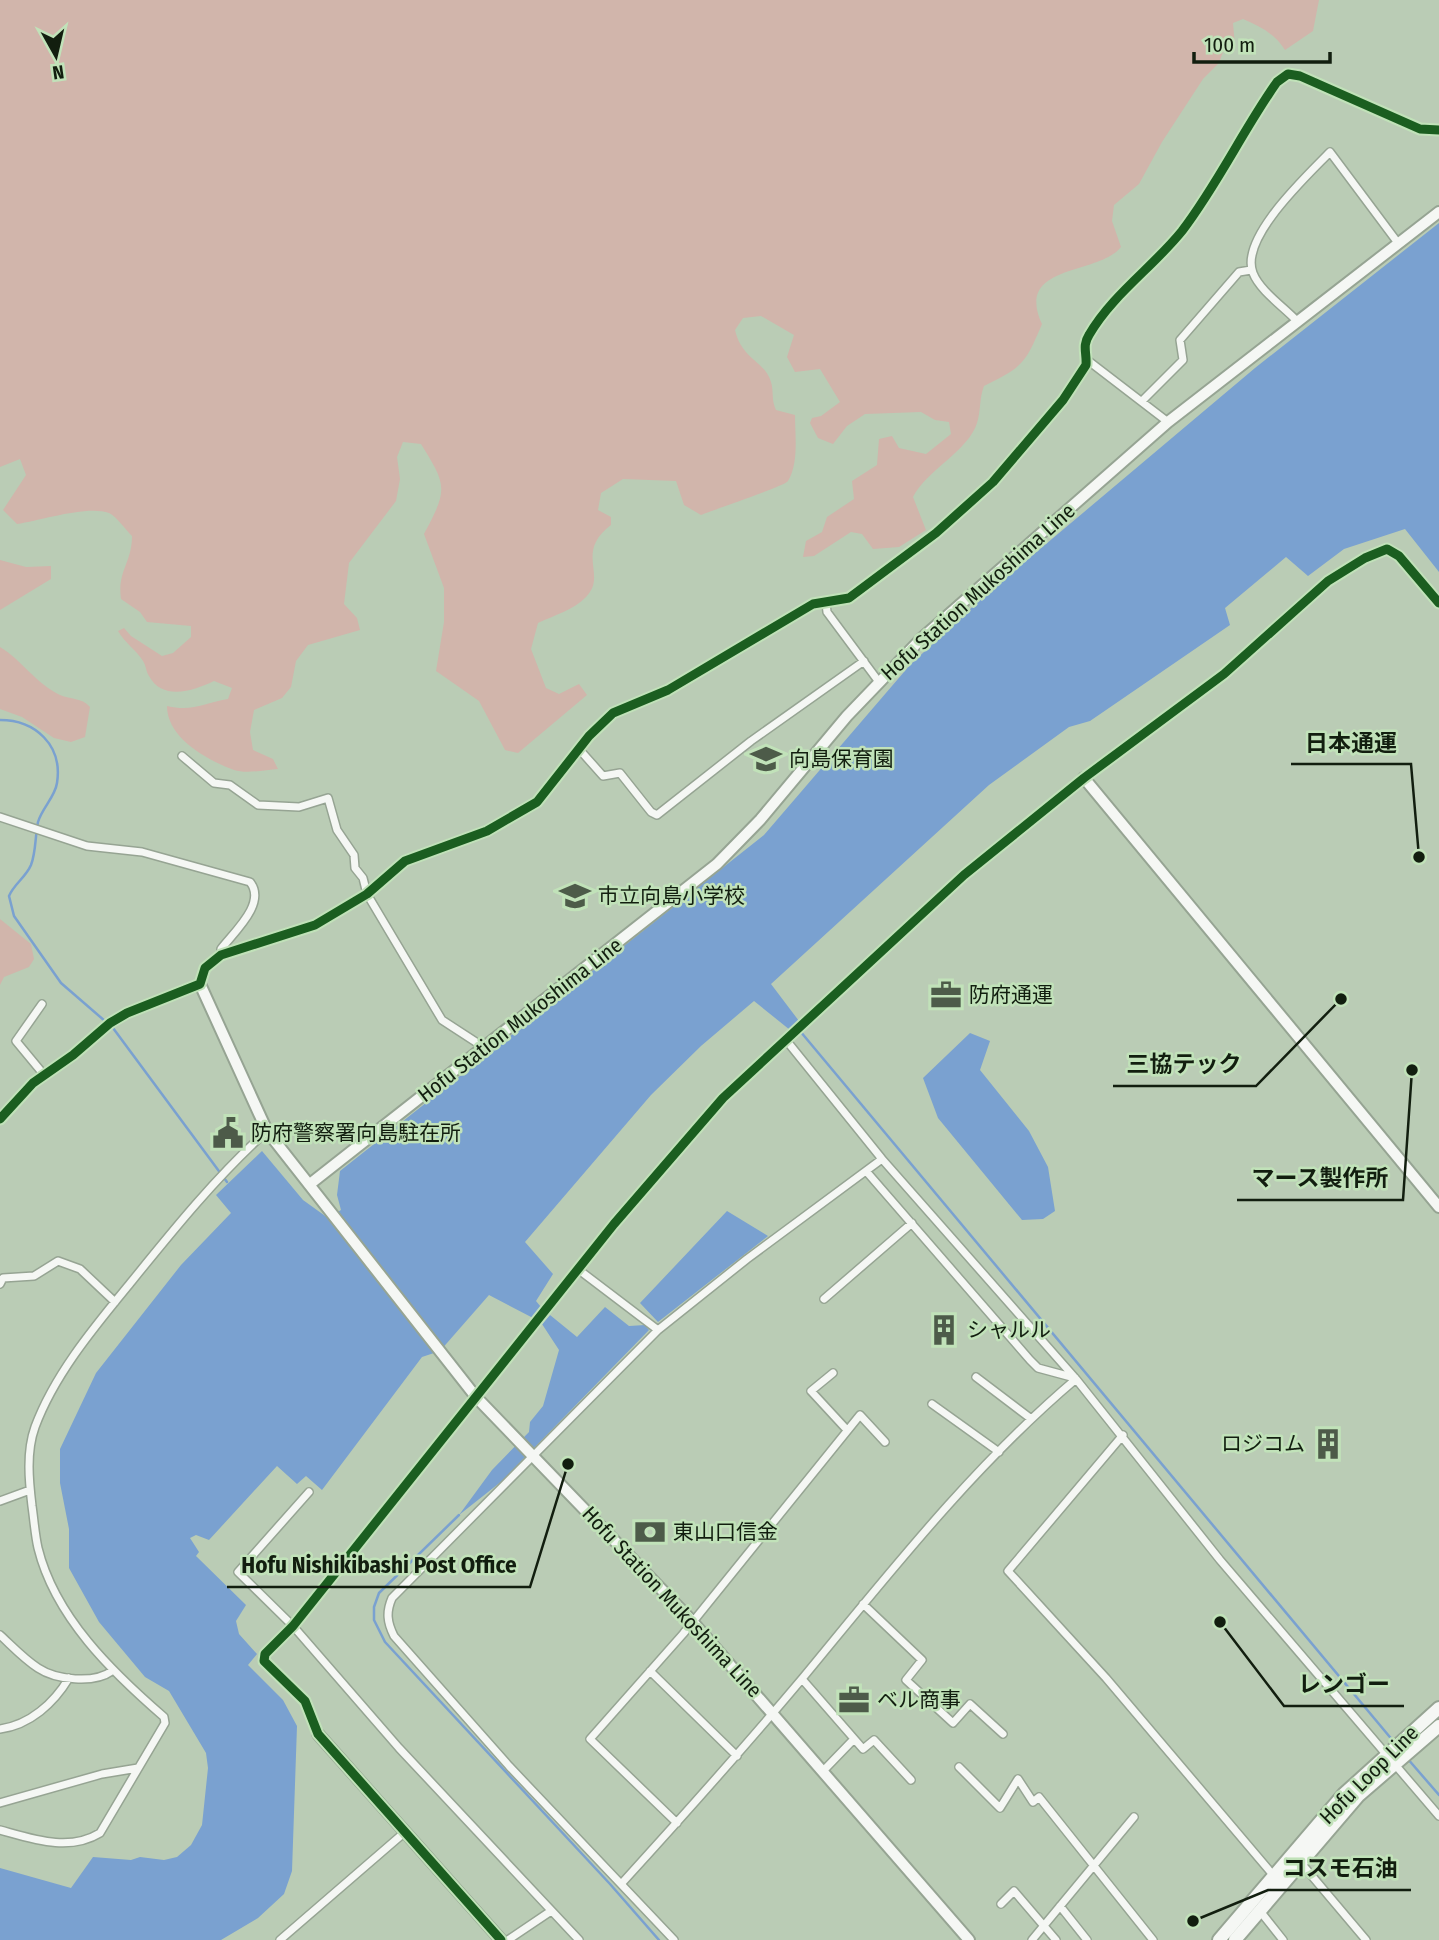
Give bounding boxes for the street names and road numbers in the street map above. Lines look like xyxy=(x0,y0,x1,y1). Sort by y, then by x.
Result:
street label: Hofu Station Mukoshima Line xyxy=(876,498,1080,686)
street label: Hofu Station Mukoshima Line xyxy=(413,932,627,1108)
street label: Hofu Station Mukoshima Line xyxy=(577,1501,767,1703)
street label: Hofu Loop Line xyxy=(1314,1720,1424,1830)

